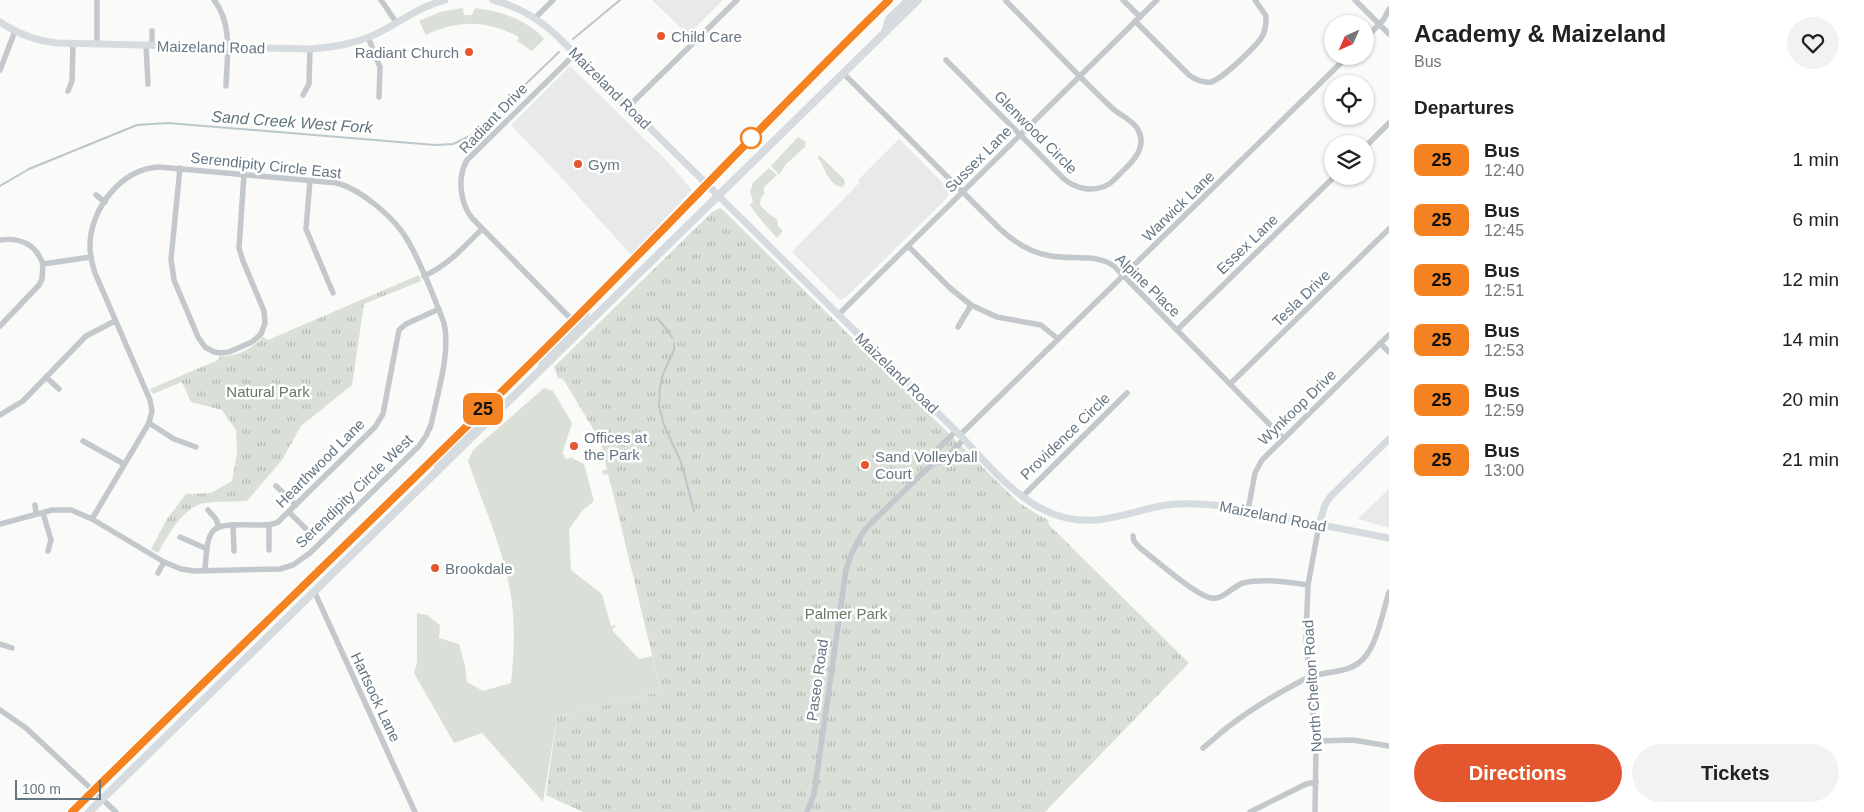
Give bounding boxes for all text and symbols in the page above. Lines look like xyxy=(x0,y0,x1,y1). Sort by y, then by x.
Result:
north arrow xyxy=(1324,15,1374,65)
map controls xyxy=(1324,15,1374,185)
button: heart xyxy=(1787,17,1839,69)
text: Academy & Maizeland xyxy=(1414,20,1666,47)
place label: Child Care xyxy=(671,28,742,45)
marker: Child Care xyxy=(655,30,667,42)
street label: Maizeland Road xyxy=(157,38,265,56)
place label: Radiant Church xyxy=(355,44,459,61)
street label: Maizeland Road xyxy=(566,44,654,132)
marker: Radiant Church xyxy=(463,46,475,58)
text: Bus xyxy=(1414,53,1442,70)
button: locate xyxy=(1324,75,1374,125)
street label: Radiant Drive xyxy=(455,79,531,157)
street label: Glenwood Circle xyxy=(991,87,1081,177)
text: Departures xyxy=(1414,97,1514,118)
water label: Sand Creek West Fork xyxy=(211,108,374,136)
street label: Sussex Lane xyxy=(941,122,1015,196)
unlabelled marker xyxy=(740,127,762,149)
button: layers xyxy=(1324,135,1374,185)
text: Bus xyxy=(1484,140,1520,161)
street label: Serendipity Circle East xyxy=(190,149,343,181)
text: 1 min xyxy=(1793,149,1839,170)
text: 25 xyxy=(1431,150,1452,170)
place label: Gym xyxy=(588,156,620,173)
marker: Gym xyxy=(572,158,584,170)
text: 12:40 xyxy=(1484,162,1524,179)
street label: Warwick Lane xyxy=(1138,167,1218,245)
text: Bus xyxy=(1484,200,1520,221)
text: 6 min xyxy=(1793,209,1839,230)
text: 25 xyxy=(1431,210,1452,230)
street label: Essex Lane xyxy=(1213,211,1281,277)
text: 12:45 xyxy=(1484,222,1524,239)
street label: Alpine Place xyxy=(1112,250,1184,320)
text: Bus xyxy=(1484,260,1520,281)
street label: Tesla Drive xyxy=(1268,266,1334,330)
text: 12 min xyxy=(1782,269,1839,290)
text: 25 xyxy=(1431,270,1452,290)
text: 12:51 xyxy=(1484,282,1524,299)
text: Bus xyxy=(1484,320,1520,341)
street label: Maizeland Road xyxy=(852,329,942,417)
text: 14 min xyxy=(1782,329,1839,350)
text: 25 xyxy=(1431,330,1452,350)
text: 12:53 xyxy=(1484,342,1524,359)
street label: Wynkoop Drive xyxy=(1255,366,1339,448)
text: Bus xyxy=(1484,380,1520,401)
park label: Natural Park xyxy=(226,383,310,400)
street label: Providence Circle xyxy=(1017,389,1113,483)
text: 20 min xyxy=(1782,389,1839,410)
text: 25 xyxy=(1431,390,1452,410)
line badge: 25 xyxy=(460,393,506,425)
text: 25 xyxy=(473,399,493,419)
text: 12:59 xyxy=(1484,402,1524,419)
street label: Hearthwood Lane xyxy=(272,415,368,511)
place label: Offices at the Park xyxy=(584,429,648,463)
street label: Serendipity Circle West xyxy=(292,430,416,551)
marker: Offices at the Park xyxy=(568,440,580,452)
text: Bus xyxy=(1484,440,1520,461)
place label: Sand Volleyball Court xyxy=(875,448,978,482)
text: 21 min xyxy=(1782,449,1839,470)
text: 25 xyxy=(1431,450,1452,470)
marker: Sand Volleyball Court xyxy=(859,459,871,471)
text: 13:00 xyxy=(1484,462,1524,479)
street label: Maizeland Road xyxy=(1218,497,1328,535)
place label: Brookdale xyxy=(445,560,513,577)
marker: Brookdale xyxy=(429,562,441,574)
park label: Palmer Park xyxy=(805,605,888,622)
street label: North Chelton Road xyxy=(1299,619,1325,753)
street label: Paseo Road xyxy=(803,638,831,722)
street label: Hartsock Lane xyxy=(348,650,404,744)
button: Directions xyxy=(1414,744,1622,802)
button: Tickets xyxy=(1632,744,1839,802)
scale bar xyxy=(15,777,101,800)
text: 100 m xyxy=(22,781,61,797)

